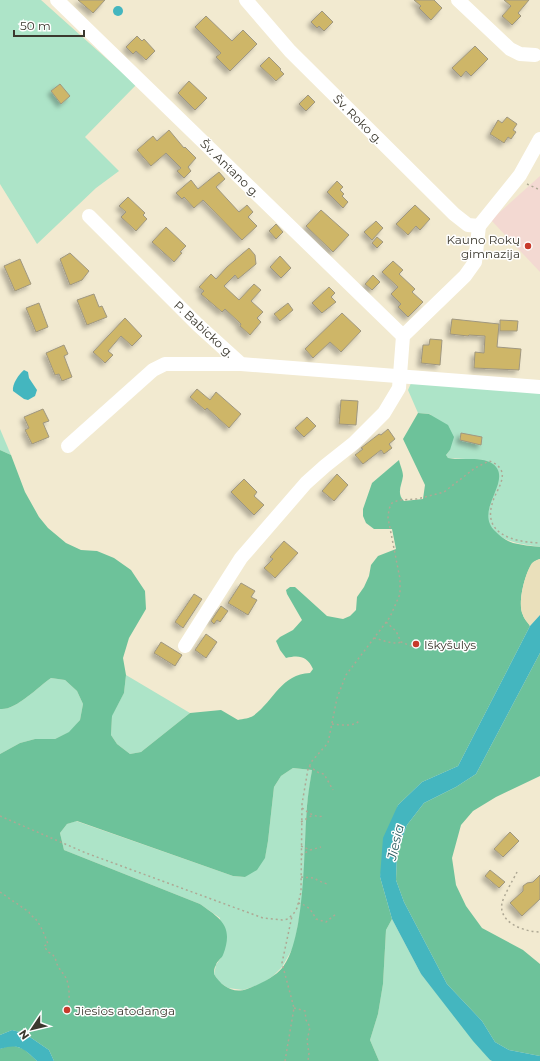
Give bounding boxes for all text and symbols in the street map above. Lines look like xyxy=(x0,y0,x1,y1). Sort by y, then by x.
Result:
scale bar xyxy=(14,12,84,38)
text: 50 m xyxy=(20,18,51,33)
street label: Šv. Roko g. xyxy=(330,91,386,147)
street label: Šv. Antano g. xyxy=(197,136,263,200)
place label: Kauno Rokų gimnazija xyxy=(446,232,520,261)
marker: Kauno Rokų gimnazija xyxy=(523,241,533,251)
street label: P. Babicko g. xyxy=(171,297,237,361)
place label: Iškyšulys xyxy=(424,637,476,652)
marker: Iškyšulys xyxy=(411,639,421,649)
water label: Jiesia xyxy=(383,822,407,862)
place label: Jiesios atodanga xyxy=(74,1003,175,1018)
marker: Jiesios atodanga xyxy=(62,1005,72,1015)
north arrow xyxy=(12,1009,52,1049)
text: N xyxy=(16,1027,32,1042)

